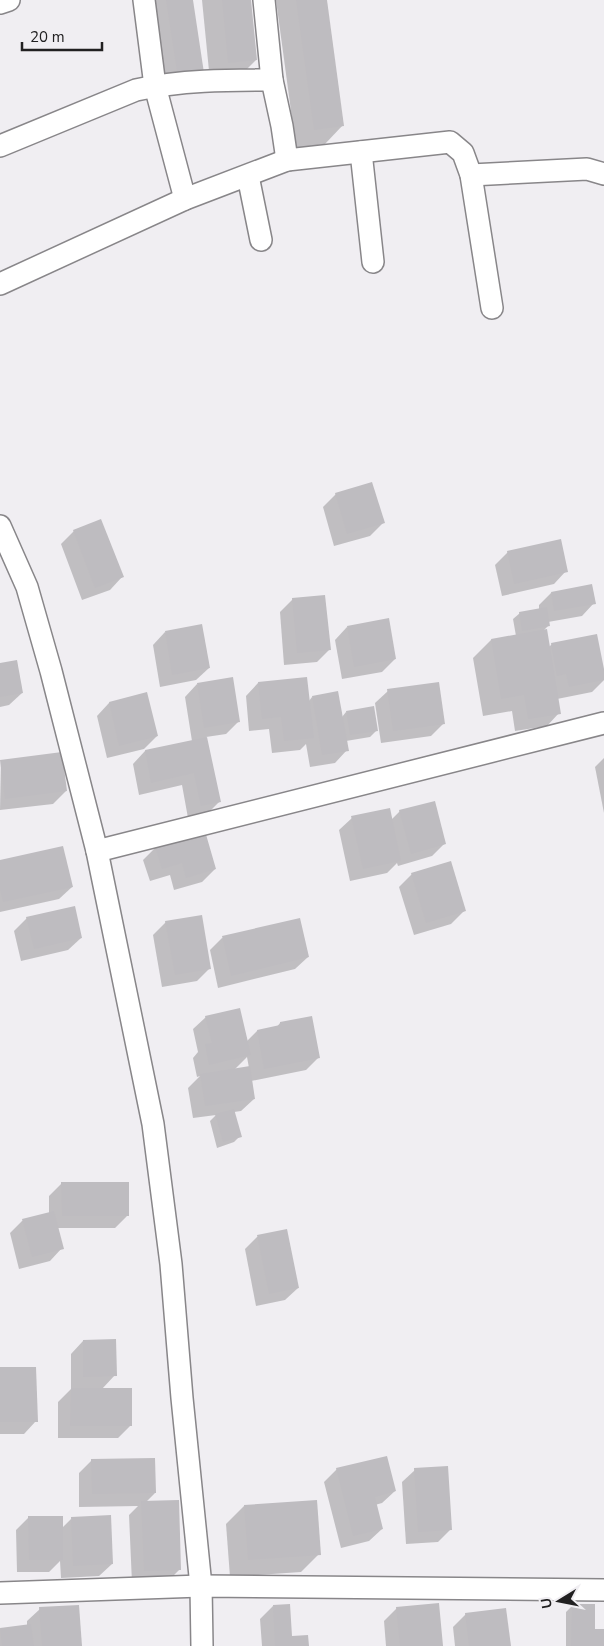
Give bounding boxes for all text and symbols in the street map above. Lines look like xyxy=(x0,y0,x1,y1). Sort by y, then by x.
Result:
scale bar xyxy=(22,20,102,52)
text: 20 m xyxy=(30,27,65,47)
north arrow xyxy=(534,1576,584,1626)
text: U xyxy=(536,1596,557,1610)

